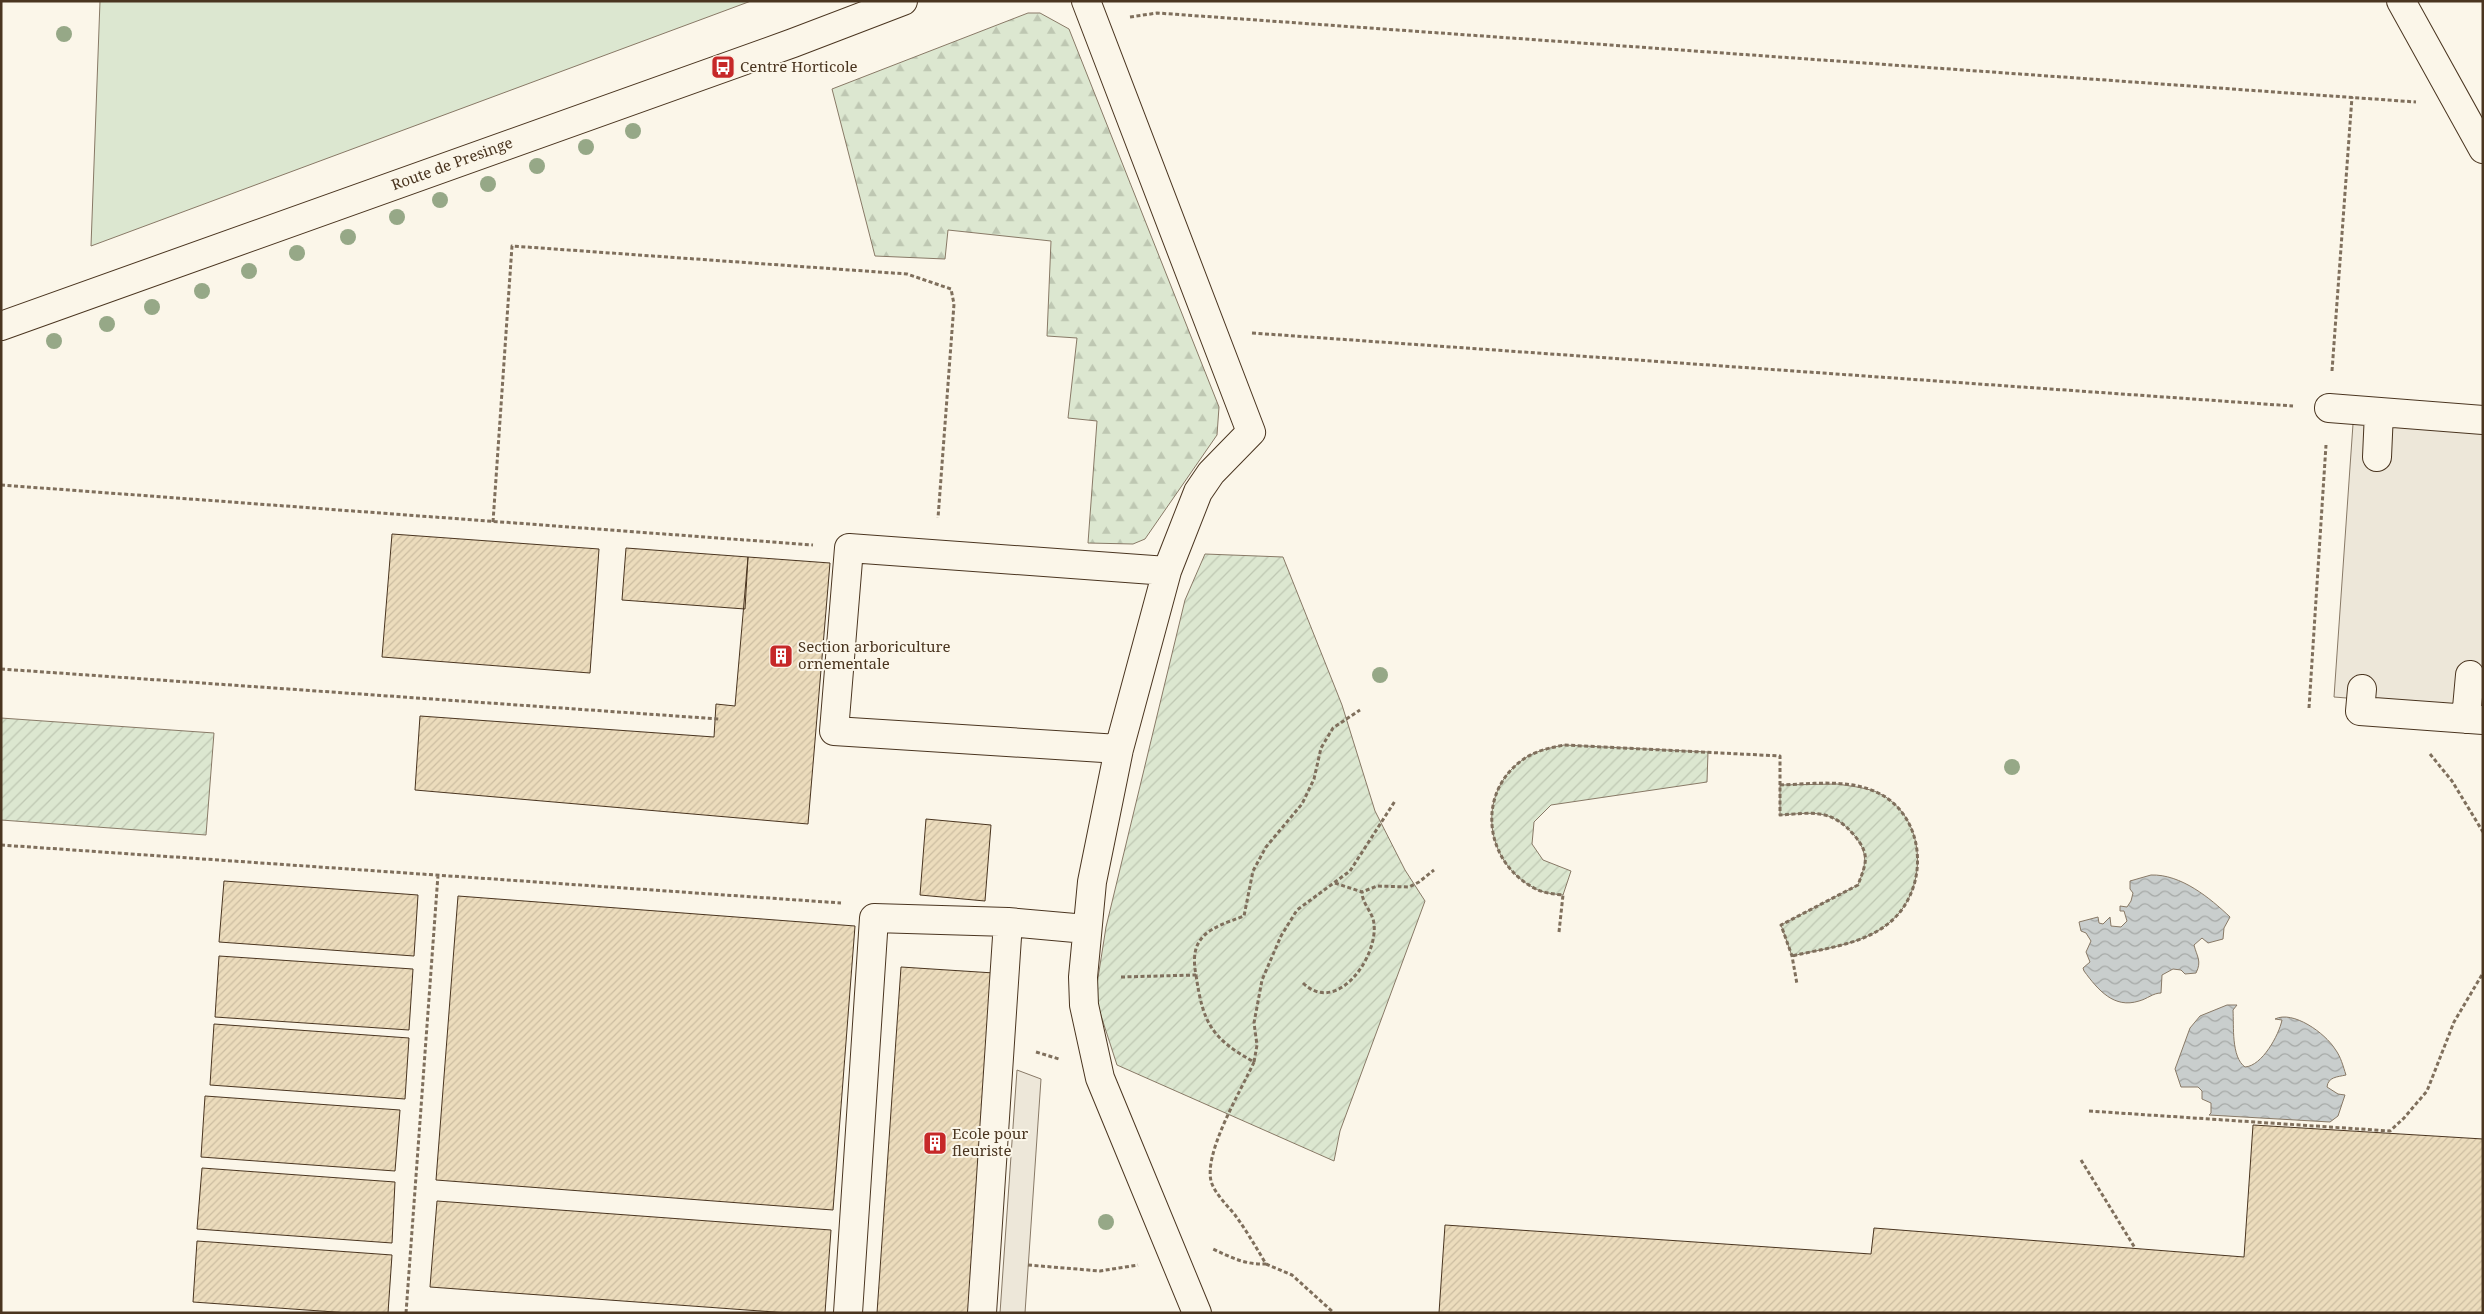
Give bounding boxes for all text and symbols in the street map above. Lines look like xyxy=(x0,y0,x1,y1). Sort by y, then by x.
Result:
bus stop icon: Centre Horticole xyxy=(710,54,736,80)
place label: Centre Horticole xyxy=(740,56,858,76)
street label: Route de Presinge xyxy=(388,132,515,194)
place label: Section arboriculture ornementale xyxy=(798,636,951,673)
building icon: Section arboriculture ornementale xyxy=(768,643,794,669)
place label: Ecole pour fleuriste xyxy=(952,1123,1028,1160)
building icon: Ecole pour fleuriste xyxy=(922,1130,948,1156)

